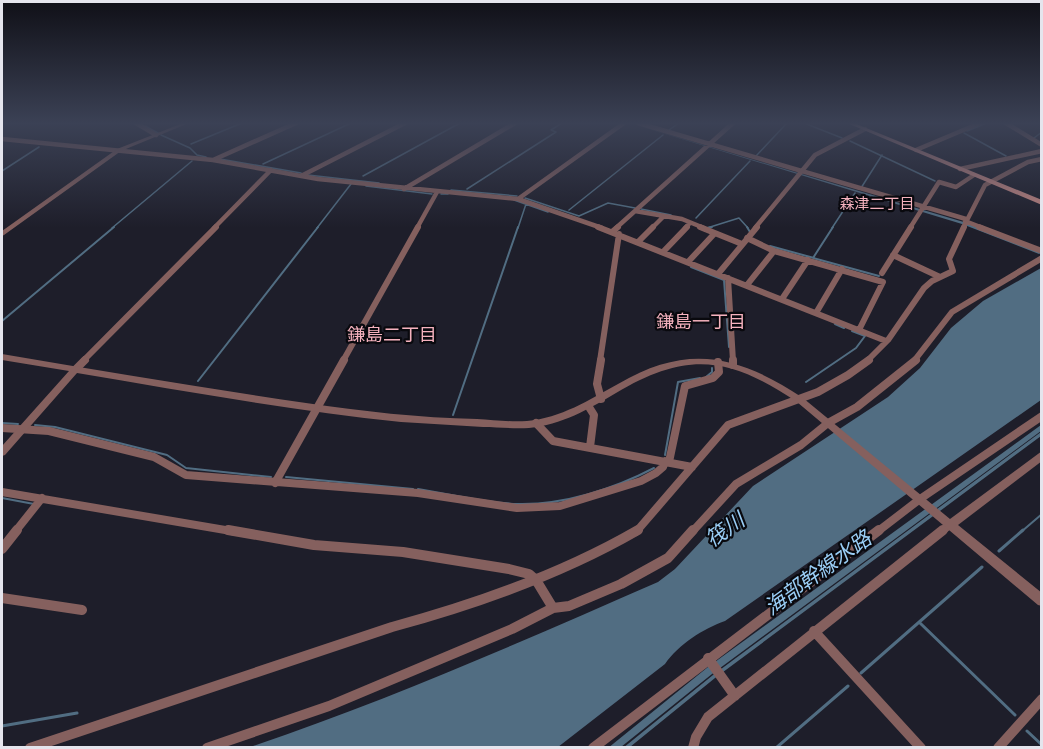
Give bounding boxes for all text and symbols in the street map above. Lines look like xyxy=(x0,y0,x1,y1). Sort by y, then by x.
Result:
district label: 森津二丁目 xyxy=(839,194,915,212)
district label: 鎌島一丁目 xyxy=(656,310,746,332)
district label: 鎌島二丁目 xyxy=(347,323,437,345)
water label: 筏川 xyxy=(700,505,751,552)
water label: 海部幹線水路 xyxy=(759,523,878,620)

